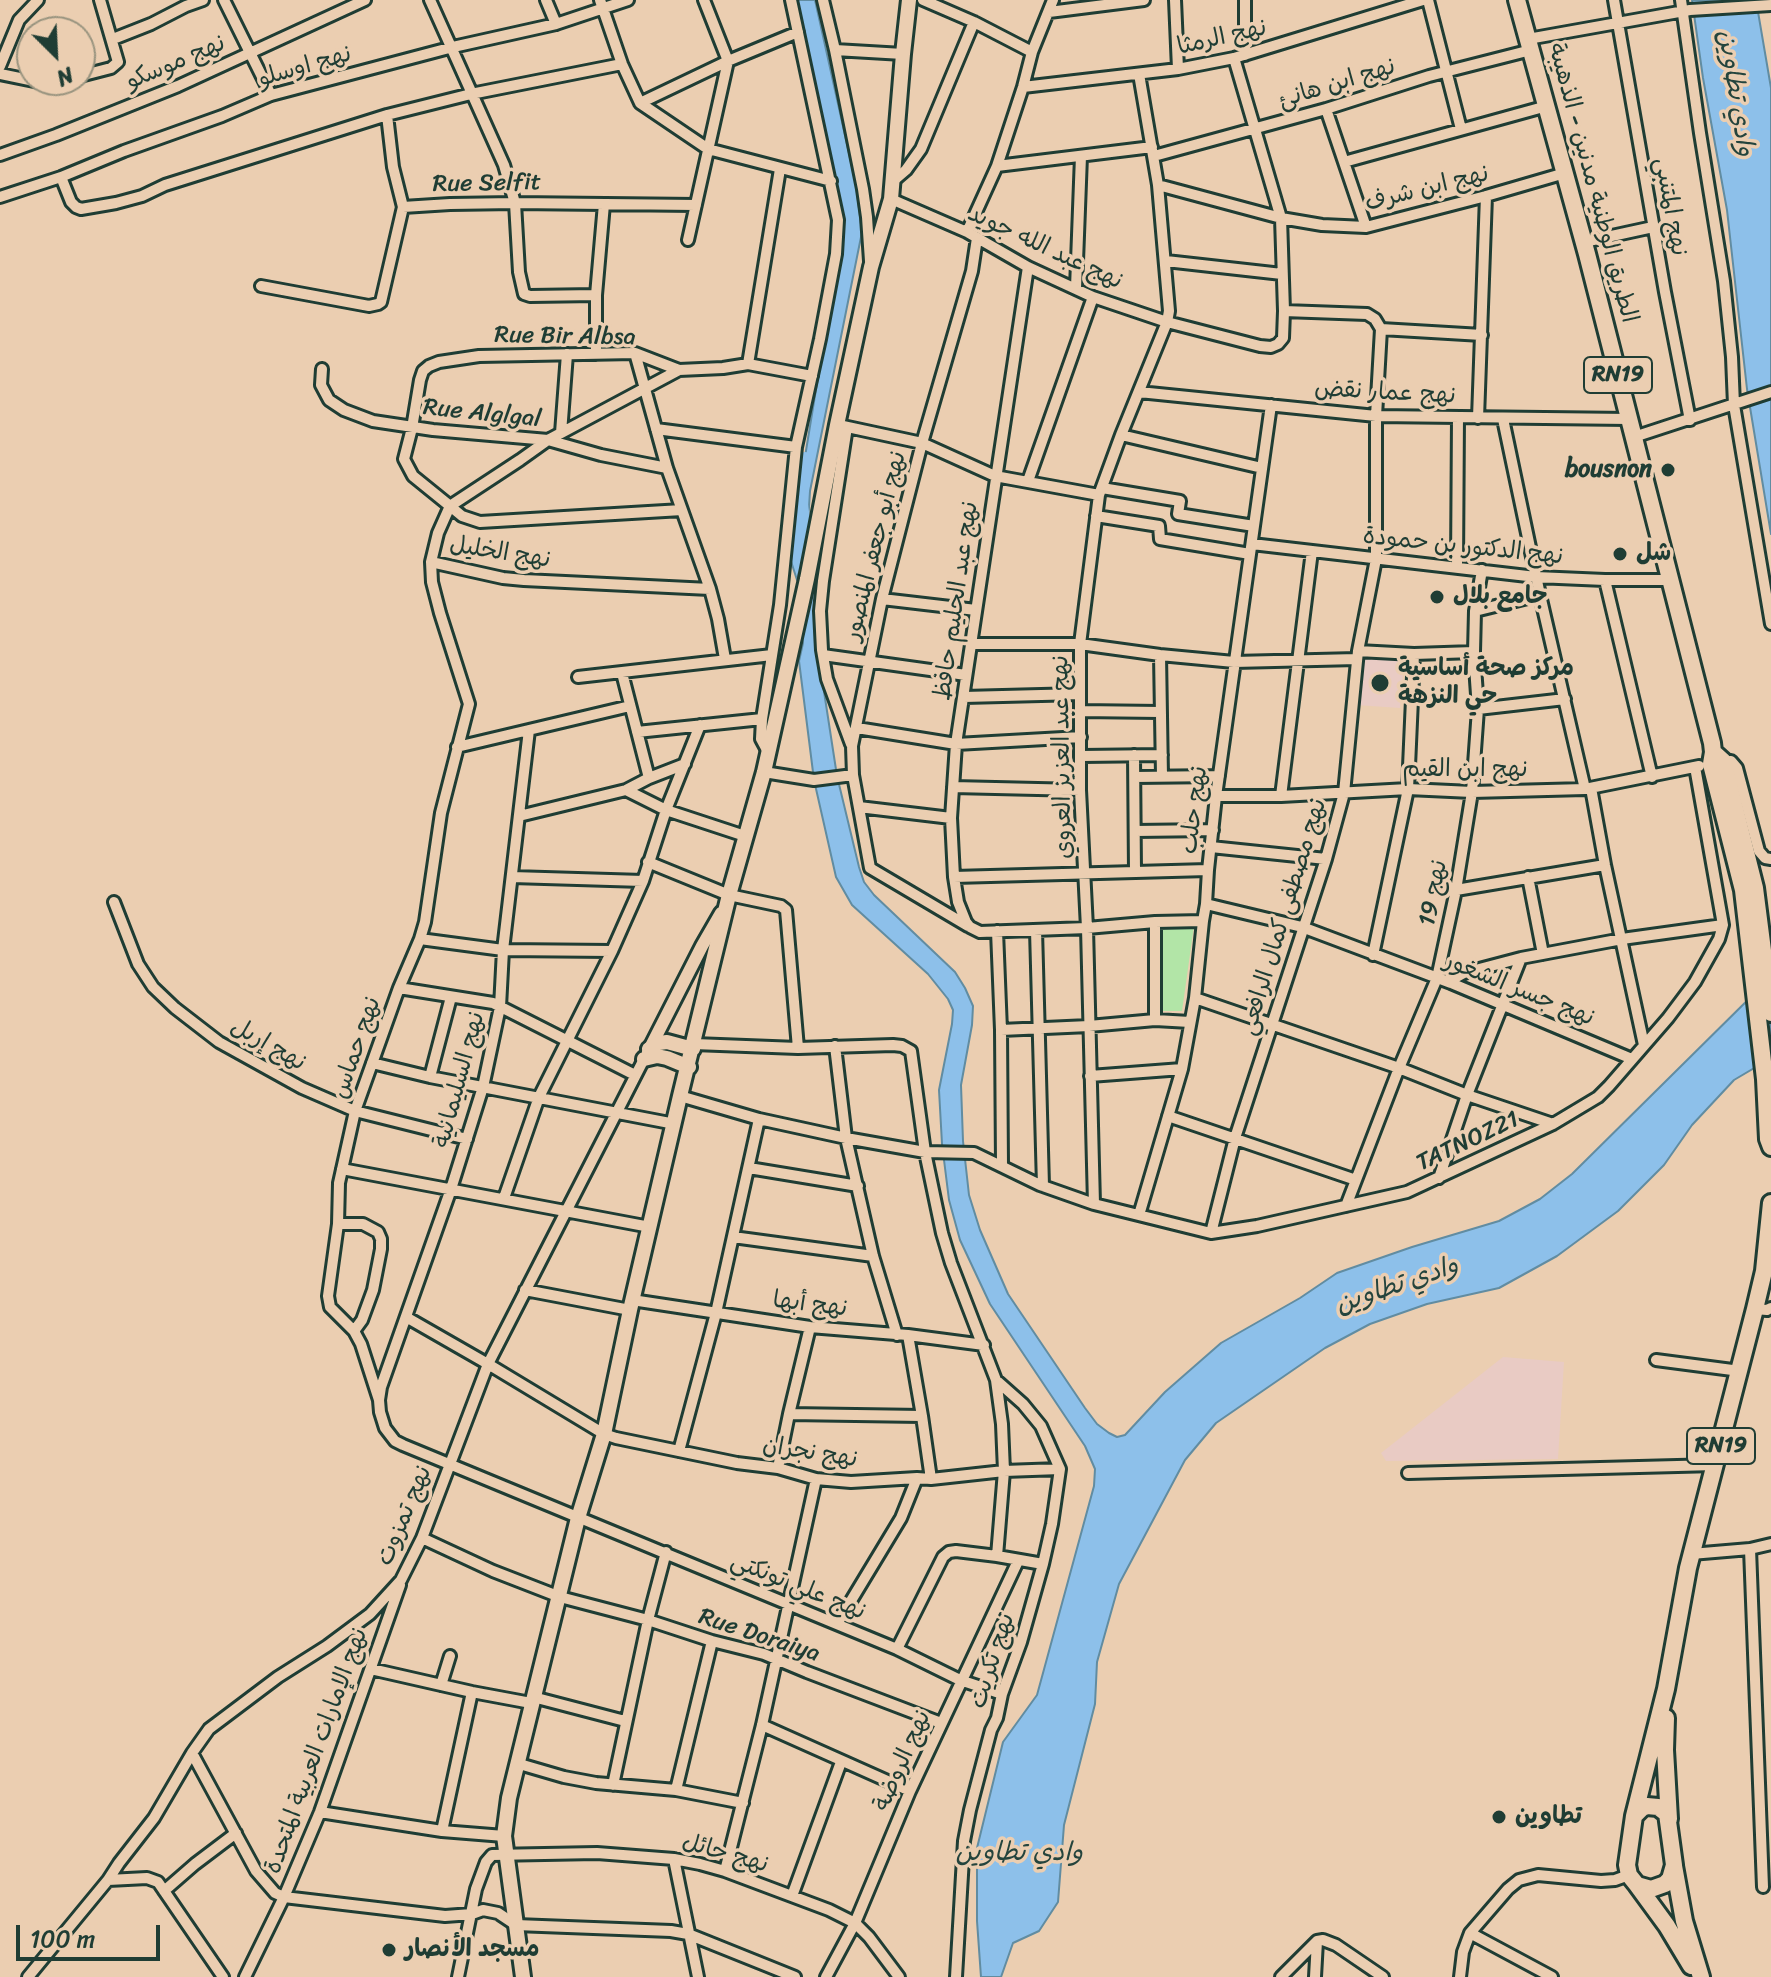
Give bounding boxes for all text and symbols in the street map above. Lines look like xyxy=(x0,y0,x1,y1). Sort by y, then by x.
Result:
street label: نهج الرمثا xyxy=(1174,14,1270,62)
north arrow xyxy=(16,16,96,96)
water label: وادي تطاوين xyxy=(1710,28,1760,158)
street label: نهج موسكو xyxy=(122,29,230,97)
street label: نهج اوسلو xyxy=(255,40,355,94)
street label: الطريق الوطنية مدنين - الذهيبة xyxy=(1541,40,1643,326)
street label: نهج ابن هانئ xyxy=(1275,53,1399,115)
text: N xyxy=(50,56,80,97)
street label: نهج المتنبي xyxy=(1647,156,1693,258)
street label: نهج ابن شرف xyxy=(1362,160,1492,218)
street label: Rue Selfit xyxy=(433,169,541,199)
street label: نهج عبد الله جويد xyxy=(963,200,1127,296)
street label: Rue Bir Albsa xyxy=(494,321,636,353)
road number: RN19 xyxy=(1584,357,1652,393)
street label: نهج عمار نقض xyxy=(1313,375,1457,411)
street label: Rue Alglgal xyxy=(422,393,542,435)
street label: نهج أبو جعفر المنصور xyxy=(839,448,913,644)
place label: bousnon xyxy=(1565,456,1652,484)
marker: bousnon xyxy=(1659,461,1677,479)
street label: نهج عبد الحليم حافظ xyxy=(929,500,985,702)
street label: نهج الدكتور بن حمودة xyxy=(1361,522,1565,572)
street label: نهج الخليل xyxy=(447,531,553,575)
place label: شل xyxy=(1636,540,1671,568)
marker: شل xyxy=(1611,545,1629,563)
place label: جامع بلال xyxy=(1453,583,1547,611)
marker: جامع بلال xyxy=(1428,588,1446,606)
street label: نهج عبد العزيز العروي xyxy=(1047,655,1079,859)
place label: مركز صحة أساسية حي النزهة xyxy=(1398,655,1574,711)
marker: مركز صحة أساسية حي النزهة xyxy=(1369,672,1391,694)
street label: نهج ابن القيم xyxy=(1402,756,1528,784)
street label: نهج حلب xyxy=(1175,764,1215,856)
street label: نهج مصطفى كمال الرافعي xyxy=(1234,795,1334,1039)
street label: نهج 19 xyxy=(1413,857,1455,929)
street label: نهج جسر الشغور xyxy=(1440,947,1598,1033)
street label: نهج حماس xyxy=(326,993,388,1103)
street label: نهج السليمانية xyxy=(428,1009,492,1151)
street label: نهج إربل xyxy=(225,1012,311,1078)
street label: TATNOZ21 xyxy=(1412,1106,1524,1178)
water label: وادي تطاوين xyxy=(1332,1250,1462,1322)
street label: نهج أبها xyxy=(771,1286,849,1324)
road number: RN19 xyxy=(1687,1428,1755,1464)
street label: نهج نجران xyxy=(760,1431,860,1475)
street label: نهج تمزوت xyxy=(371,1462,439,1570)
street label: نهج علي تونكتي xyxy=(726,1547,870,1627)
street label: Rue Doraiya xyxy=(695,1603,823,1669)
street label: نهج تكريت xyxy=(964,1610,1022,1712)
street label: نهج الإمارات العربية المتحدة xyxy=(259,1624,375,1878)
street label: نهج الروضة xyxy=(868,1706,938,1816)
place label: تطاوين xyxy=(1515,1803,1582,1831)
marker: تطاوين xyxy=(1490,1808,1508,1826)
street label: نهج حائل xyxy=(678,1828,772,1880)
water label: وادي تطاوين xyxy=(955,1837,1083,1869)
scale bar xyxy=(20,1909,164,1959)
text: 100 m xyxy=(30,1918,95,1960)
place label: مسجد الأنصار xyxy=(405,1936,539,1964)
marker: مسجد الأنصار xyxy=(380,1941,398,1959)

